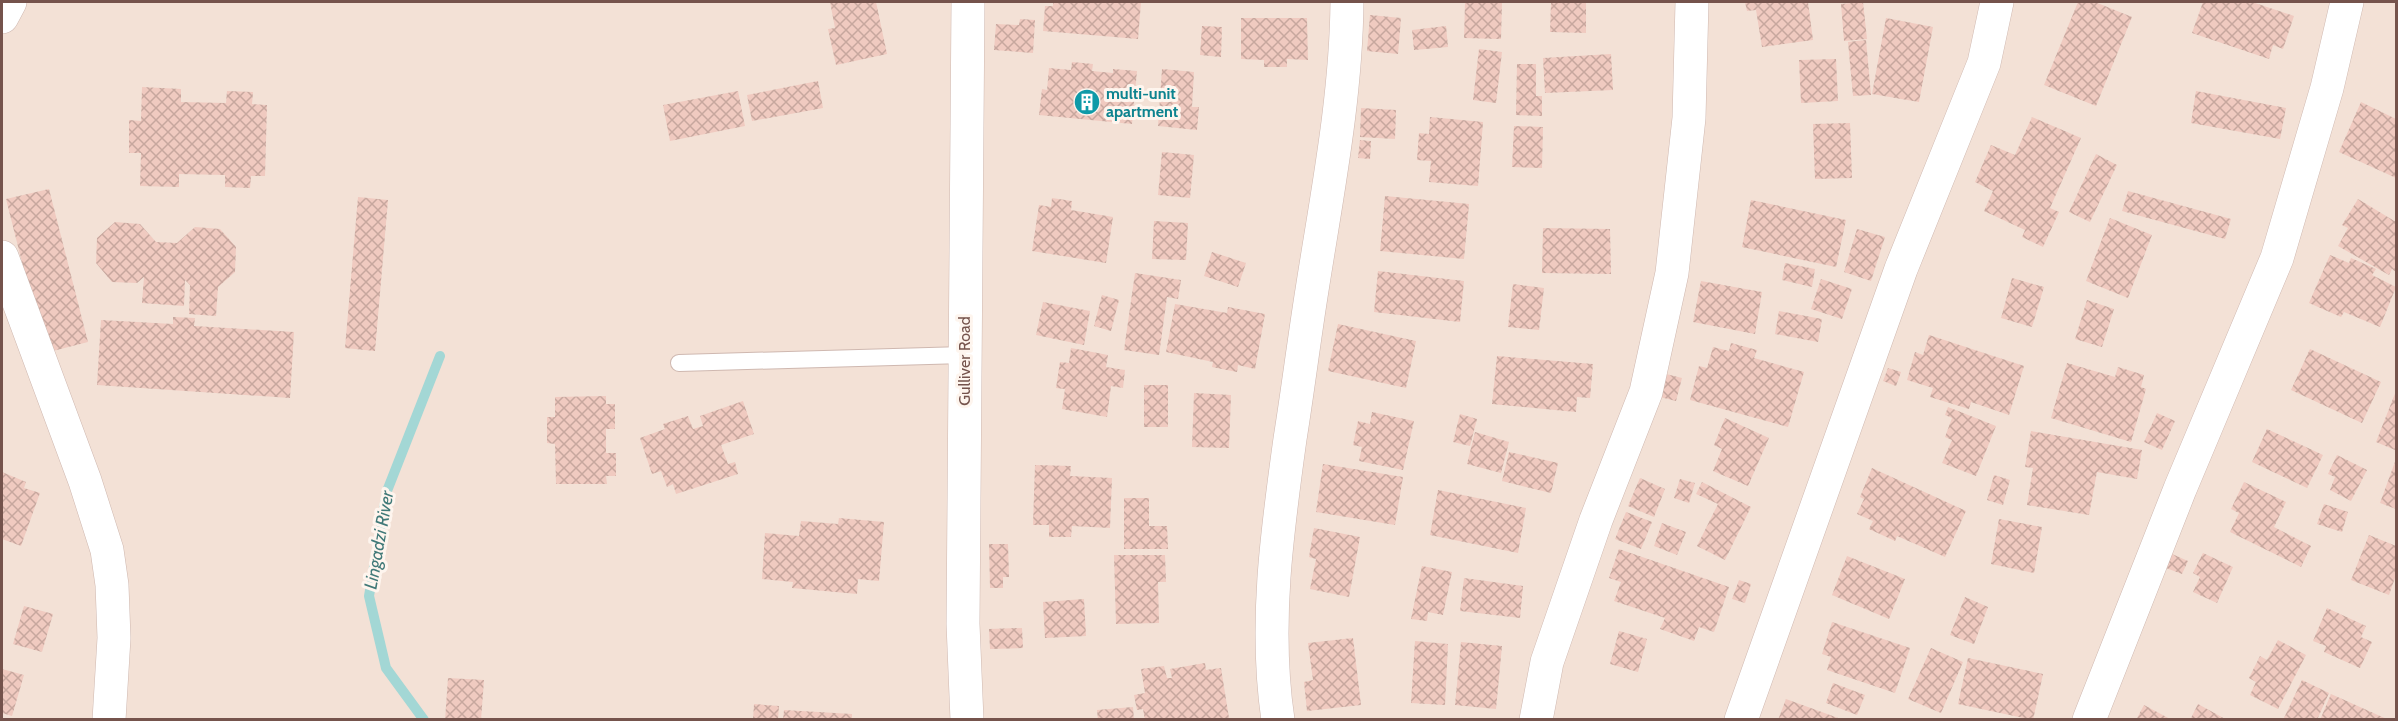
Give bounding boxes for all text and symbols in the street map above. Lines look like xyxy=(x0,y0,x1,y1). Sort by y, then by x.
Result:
place label: multi-unit apartment xyxy=(1106,84,1179,121)
building icon: multi-unit apartment xyxy=(1072,87,1102,117)
street label: Gulliver Road xyxy=(955,316,974,406)
water label: Lingadzi River xyxy=(360,488,399,591)

